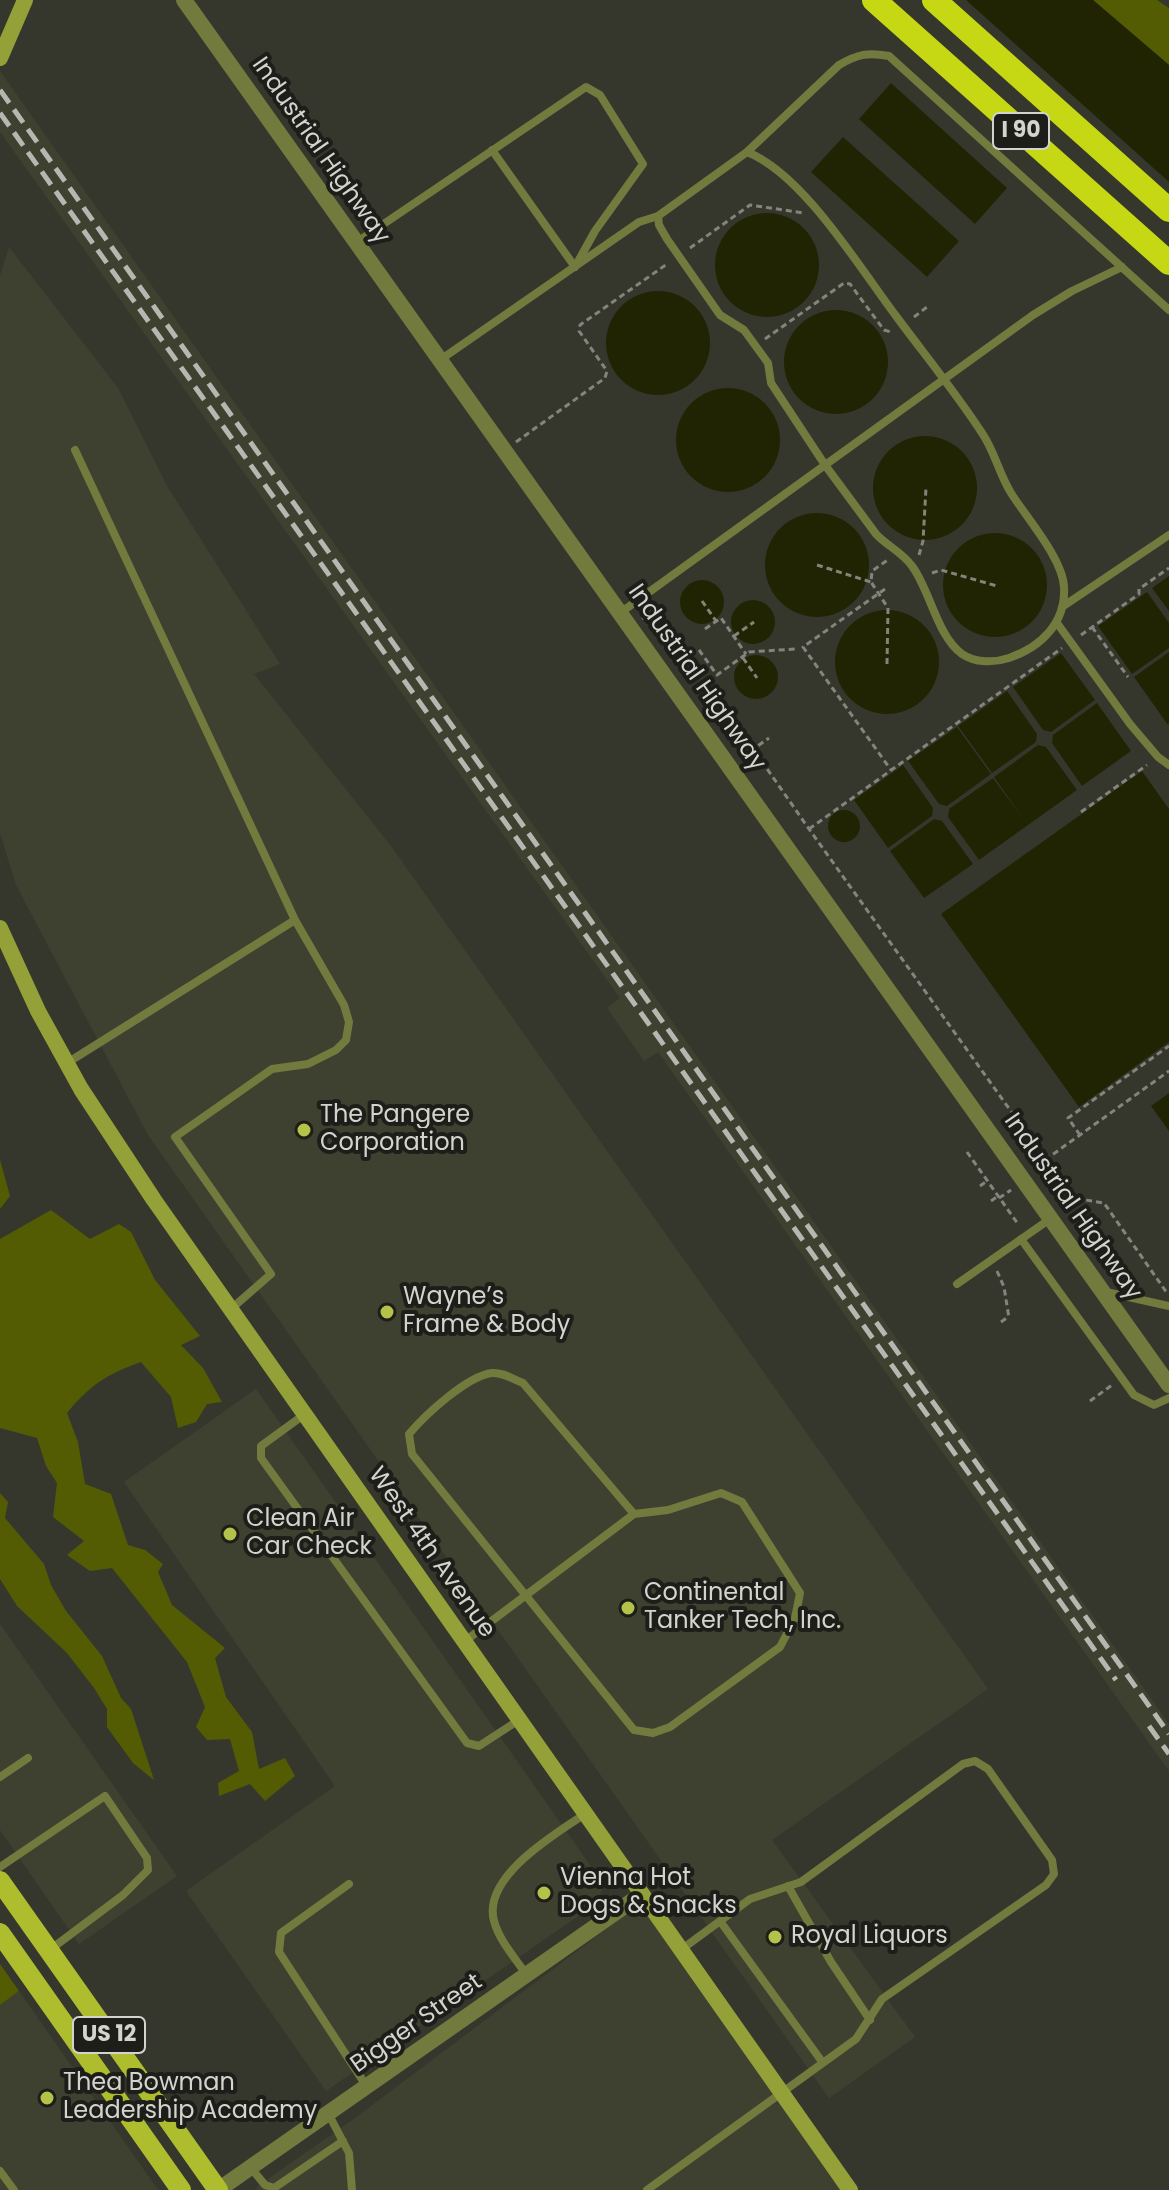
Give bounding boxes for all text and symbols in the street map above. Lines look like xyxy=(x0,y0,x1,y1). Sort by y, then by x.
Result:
street label: Industrial Highway xyxy=(245,52,395,250)
road number: I 90 xyxy=(993,113,1049,149)
street label: Industrial Highway xyxy=(621,579,771,777)
place label: The Pangere Corporation xyxy=(320,1102,470,1158)
street label: Industrial Highway xyxy=(997,1108,1147,1306)
marker: The Pangere Corporation xyxy=(295,1121,313,1139)
place label: Wayne’s Frame & Body xyxy=(403,1284,570,1340)
marker: Wayne’s Frame & Body xyxy=(378,1303,396,1321)
street label: West 4th Avenue xyxy=(361,1462,501,1644)
place label: Clean Air Car Check xyxy=(246,1506,372,1562)
marker: Clean Air Car Check xyxy=(221,1525,239,1543)
place label: Continental Tanker Tech, Inc. xyxy=(644,1580,841,1636)
marker: Continental Tanker Tech, Inc. xyxy=(619,1599,637,1617)
place label: Vienna Hot Dogs & Snacks xyxy=(560,1865,737,1921)
marker: Vienna Hot Dogs & Snacks xyxy=(535,1884,553,1902)
place label: Royal Liquors xyxy=(791,1923,948,1951)
marker: Royal Liquors xyxy=(766,1928,784,1946)
street label: Bigger Street xyxy=(346,1968,488,2080)
road number: US 12 xyxy=(73,2017,145,2053)
place label: Thea Bowman Leadership Academy xyxy=(63,2070,317,2126)
marker: Thea Bowman Leadership Academy xyxy=(38,2089,56,2107)

